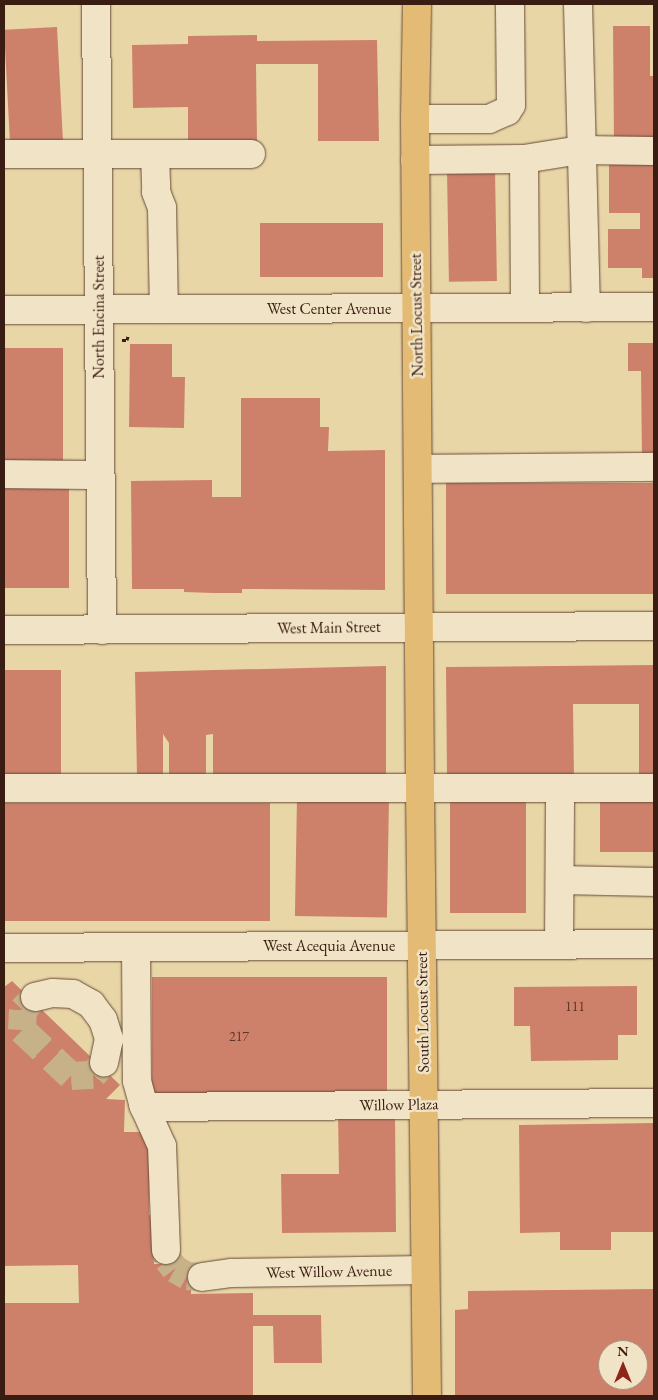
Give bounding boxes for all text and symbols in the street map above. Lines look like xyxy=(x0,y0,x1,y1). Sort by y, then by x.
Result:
street label: North Locust Street xyxy=(406,253,428,377)
street label: North Encina Street xyxy=(89,255,109,379)
street label: West Center Avenue xyxy=(267,299,391,319)
street label: West Main Street xyxy=(277,617,381,639)
street label: West Acequia Avenue xyxy=(263,936,395,956)
street label: South Locust Street xyxy=(412,951,434,1073)
house number: 111 xyxy=(565,998,585,1014)
house number: 217 xyxy=(229,1028,249,1044)
street label: Willow Plaza xyxy=(359,1095,439,1115)
street label: West Willow Avenue xyxy=(266,1261,392,1283)
north arrow xyxy=(598,1340,648,1390)
text: N xyxy=(617,1342,629,1360)

